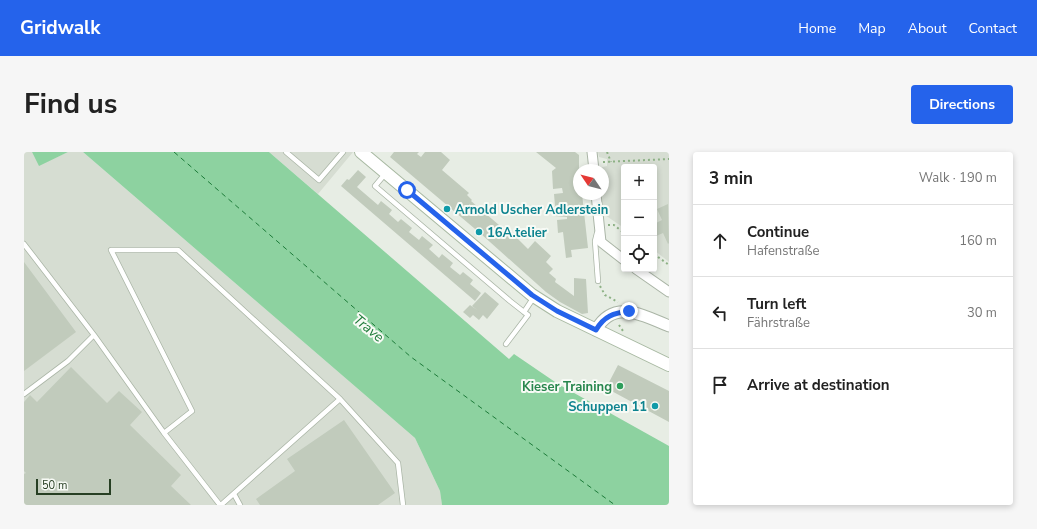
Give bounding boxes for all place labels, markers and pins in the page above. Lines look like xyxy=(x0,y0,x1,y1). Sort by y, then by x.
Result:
place label: Arnold Uscher Adlerstein xyxy=(455,201,608,219)
marker: Arnold Uscher Adlerstein xyxy=(442,204,452,214)
place label: 16A.telier xyxy=(487,224,548,242)
marker: 16A.telier xyxy=(474,227,484,237)
place label: Kieser Training xyxy=(522,378,612,396)
marker: Kieser Training xyxy=(615,381,625,391)
place label: Schuppen 11 xyxy=(568,398,647,416)
marker: Schuppen 11 xyxy=(650,401,660,411)

